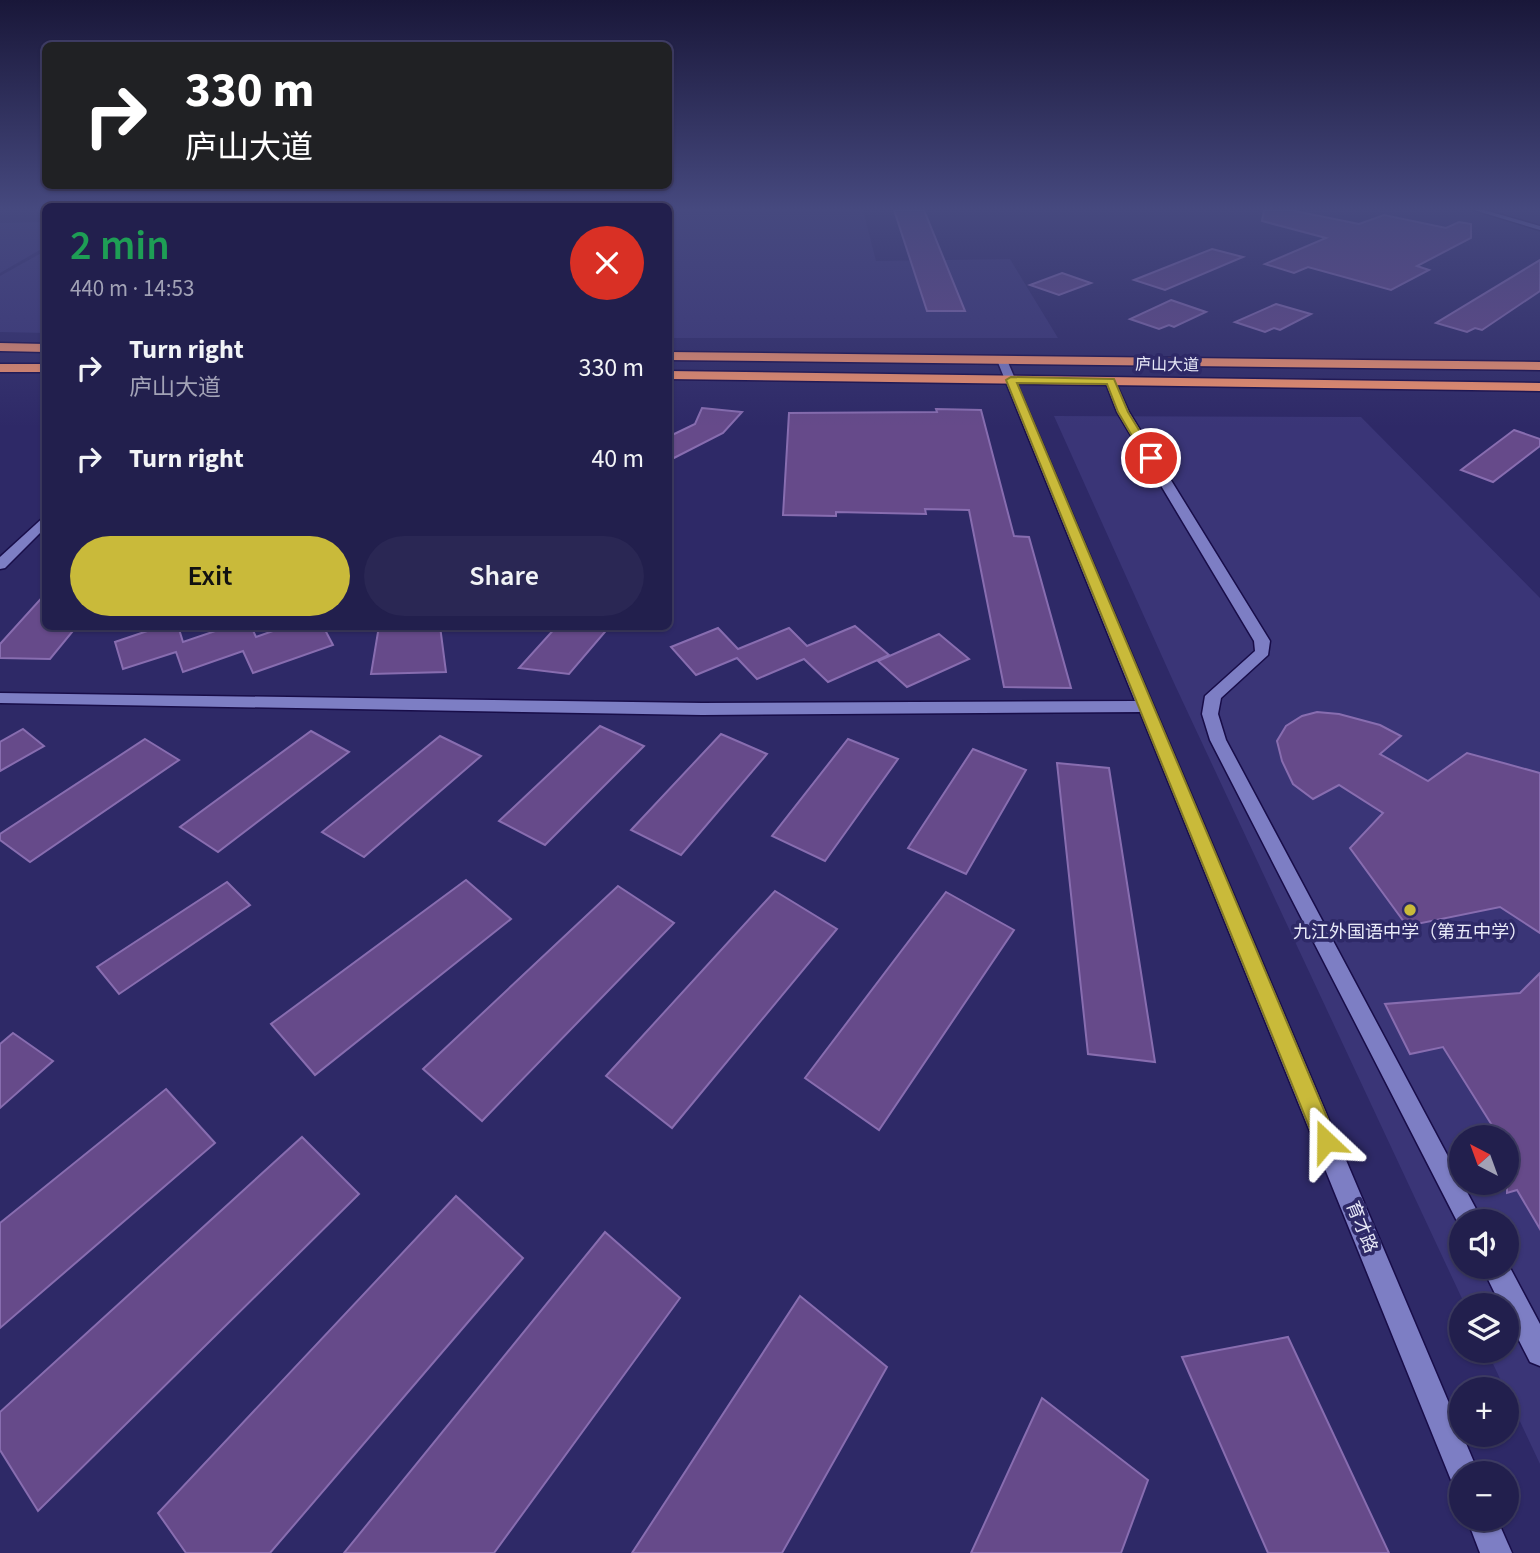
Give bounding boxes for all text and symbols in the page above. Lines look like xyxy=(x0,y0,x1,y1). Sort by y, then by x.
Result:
text: 330 m xyxy=(185,56,314,126)
icon: right xyxy=(70,70,161,161)
text: 庐山大道 xyxy=(185,125,313,171)
text: 2 min xyxy=(70,216,170,276)
button: close xyxy=(570,226,644,300)
text: 440 m · 14:53 xyxy=(70,272,194,305)
text: Turn right xyxy=(129,331,244,368)
icon: right xyxy=(70,349,108,387)
text: 330 m xyxy=(578,349,644,386)
street label: 庐山大道 xyxy=(1135,353,1199,377)
text: 庐山大道 xyxy=(129,371,221,404)
pin xyxy=(1121,428,1181,488)
icon: arrive xyxy=(1132,439,1170,477)
icon: right xyxy=(70,440,108,478)
text: Turn right xyxy=(129,440,244,477)
text: 40 m xyxy=(591,440,644,477)
button: Exit xyxy=(70,536,350,616)
button: Share xyxy=(364,536,644,616)
marker: 九江外国语中学（第五中学） xyxy=(1402,902,1418,918)
place label: 九江外国语中学（第五中学） xyxy=(1293,920,1527,945)
position arrow xyxy=(1289,1104,1363,1178)
north arrow xyxy=(1449,1125,1519,1195)
map controls xyxy=(1449,1125,1519,1531)
street label: 育才路 xyxy=(1340,1197,1383,1257)
button: sound xyxy=(1449,1209,1519,1279)
button: layers xyxy=(1449,1293,1519,1363)
button: + xyxy=(1449,1377,1519,1447)
button: − xyxy=(1449,1461,1519,1531)

